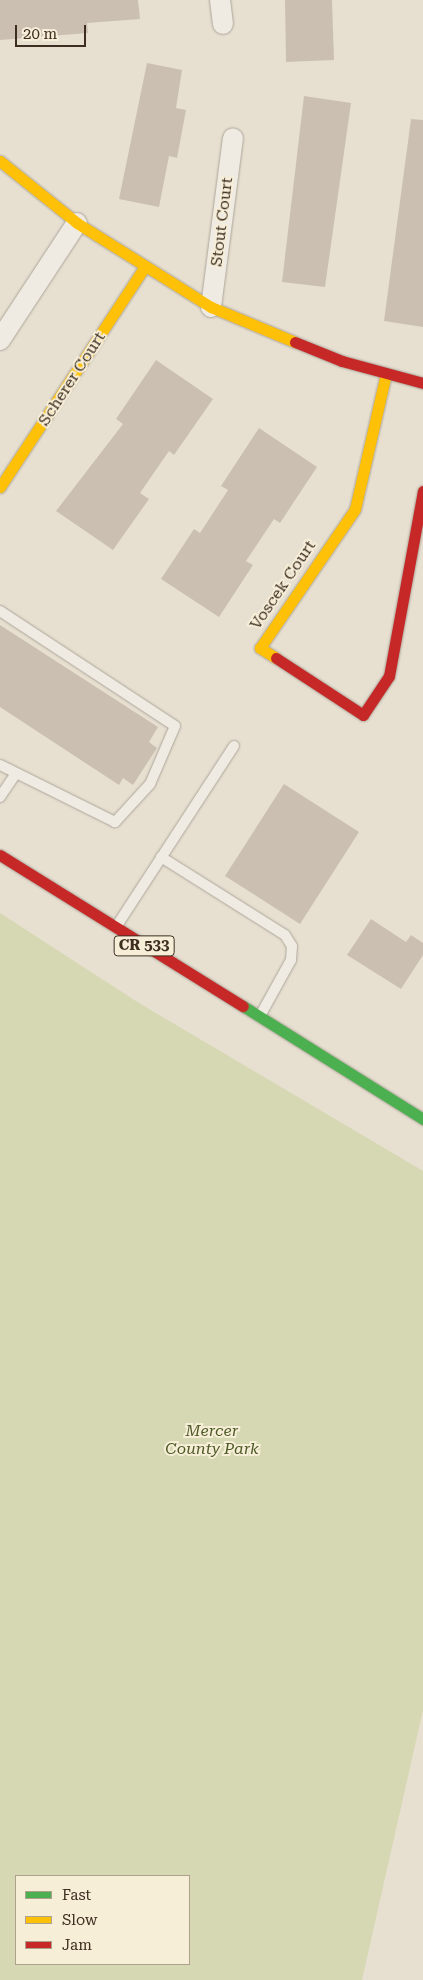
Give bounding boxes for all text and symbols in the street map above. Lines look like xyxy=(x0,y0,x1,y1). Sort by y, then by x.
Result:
scale bar xyxy=(18,15,89,47)
text: 20 m xyxy=(23,25,57,43)
street label: Stout Court xyxy=(207,176,237,268)
street label: Scherer Court xyxy=(34,328,110,430)
street label: Voscek Court xyxy=(246,537,320,633)
road number: CR 533 xyxy=(113,934,175,958)
park label: Mercer County Park xyxy=(165,1421,259,1459)
legend xyxy=(15,1875,190,1965)
text: Fast xyxy=(62,1886,91,1904)
text: Slow xyxy=(62,1911,97,1929)
text: Jam xyxy=(62,1936,92,1954)

